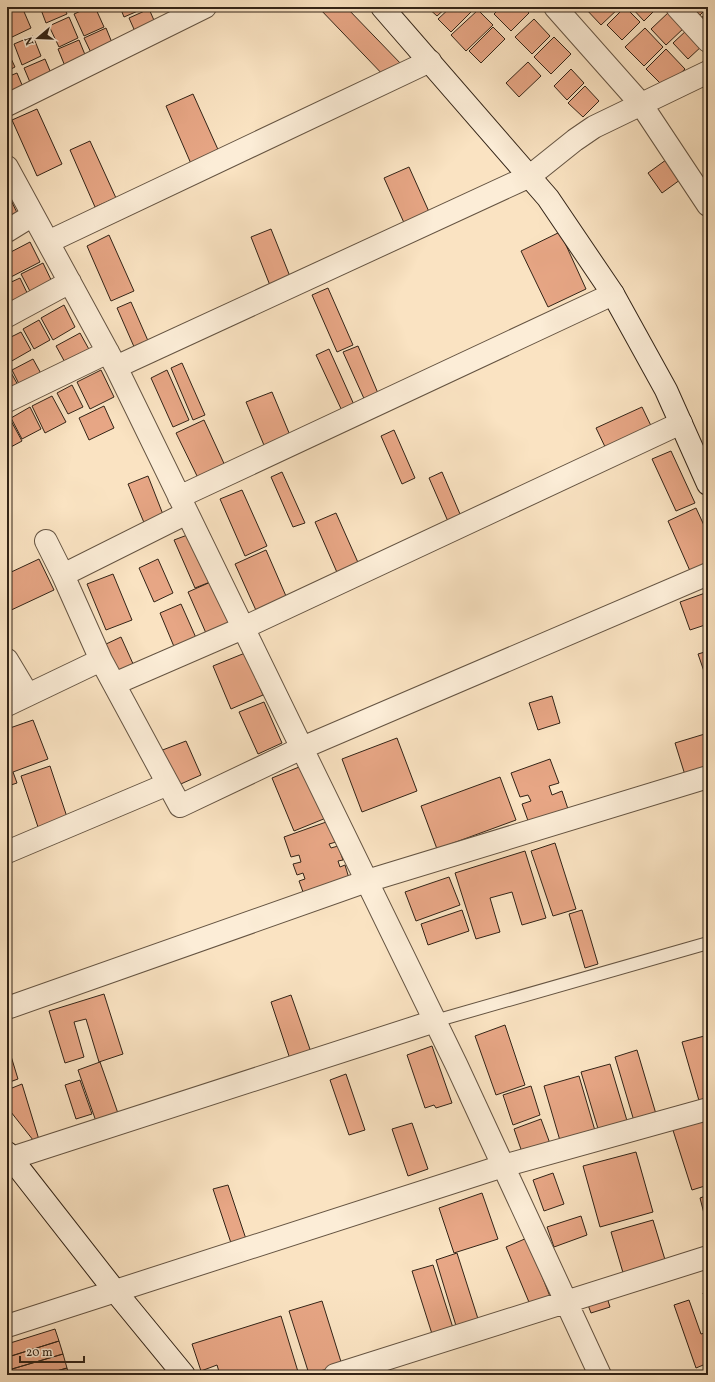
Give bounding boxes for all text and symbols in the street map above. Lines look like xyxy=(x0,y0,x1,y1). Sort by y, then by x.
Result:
north arrow xyxy=(18,18,58,58)
text: N xyxy=(22,35,38,47)
scale bar xyxy=(20,1338,84,1364)
text: 20 m xyxy=(26,1345,53,1361)

